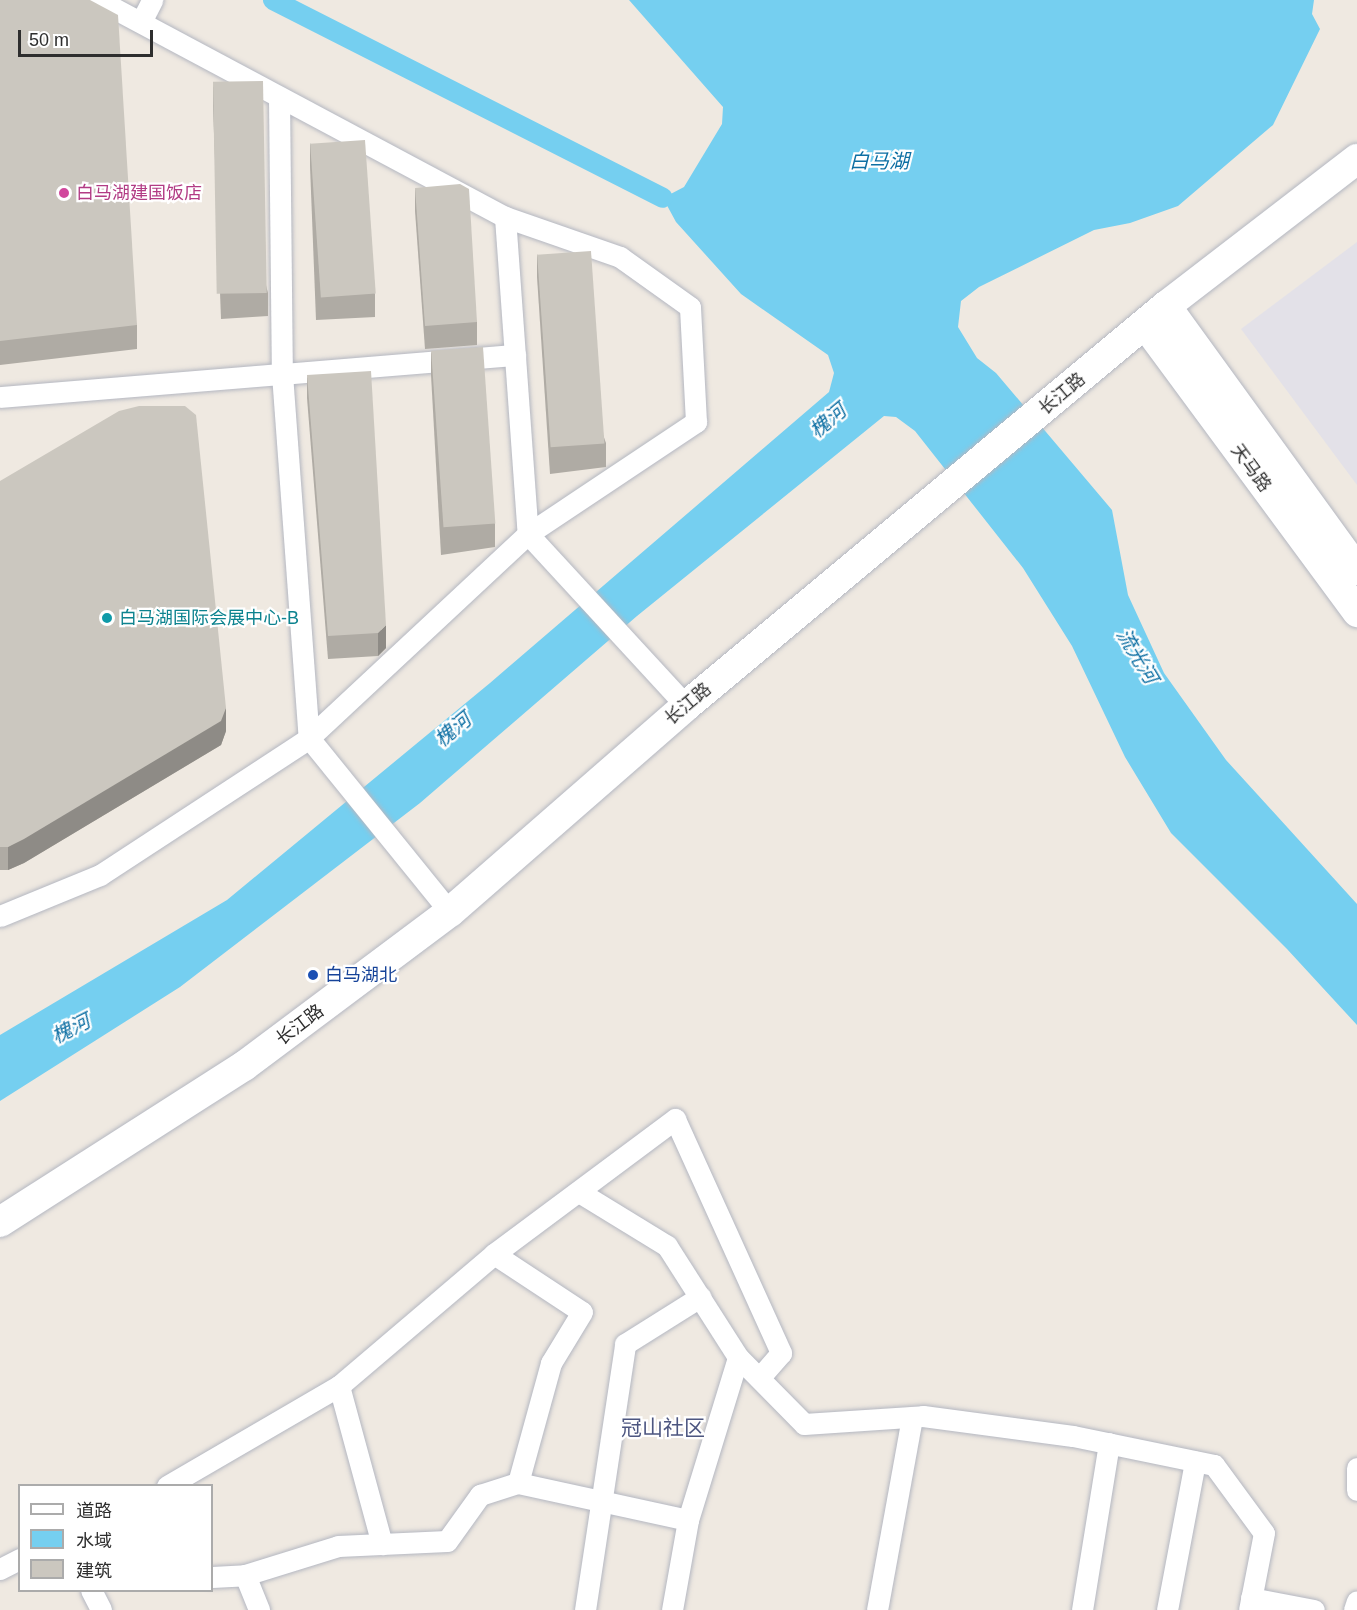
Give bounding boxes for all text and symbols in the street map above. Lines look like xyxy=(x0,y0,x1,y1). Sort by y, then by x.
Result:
scale bar xyxy=(21,18,156,56)
text: 50 m xyxy=(29,30,69,50)
water label: 白马湖 xyxy=(849,149,909,173)
place label: 白马湖建国饭店 xyxy=(76,182,202,204)
marker: 白马湖建国饭店 xyxy=(57,186,71,200)
street label: 长江路 xyxy=(1034,368,1090,420)
water label: 槐河 xyxy=(805,399,851,443)
street label: 天马路 xyxy=(1226,440,1276,496)
place label: 白马湖国际会展中心-B xyxy=(119,607,299,629)
marker: 白马湖国际会展中心-B xyxy=(100,611,114,625)
water label: 流光河 xyxy=(1111,624,1163,688)
street label: 长江路 xyxy=(660,678,716,730)
water label: 槐河 xyxy=(430,708,476,752)
place label: 白马湖北 xyxy=(325,964,397,986)
marker: 白马湖北 xyxy=(306,968,320,982)
street label: 长江路 xyxy=(272,1000,328,1050)
water label: 槐河 xyxy=(48,1009,94,1049)
district label: 冠山社区 xyxy=(621,1415,705,1441)
legend xyxy=(18,1484,213,1592)
text: 道路 xyxy=(76,1501,112,1521)
text: 水域 xyxy=(76,1531,112,1551)
text: 建筑 xyxy=(76,1561,112,1581)

